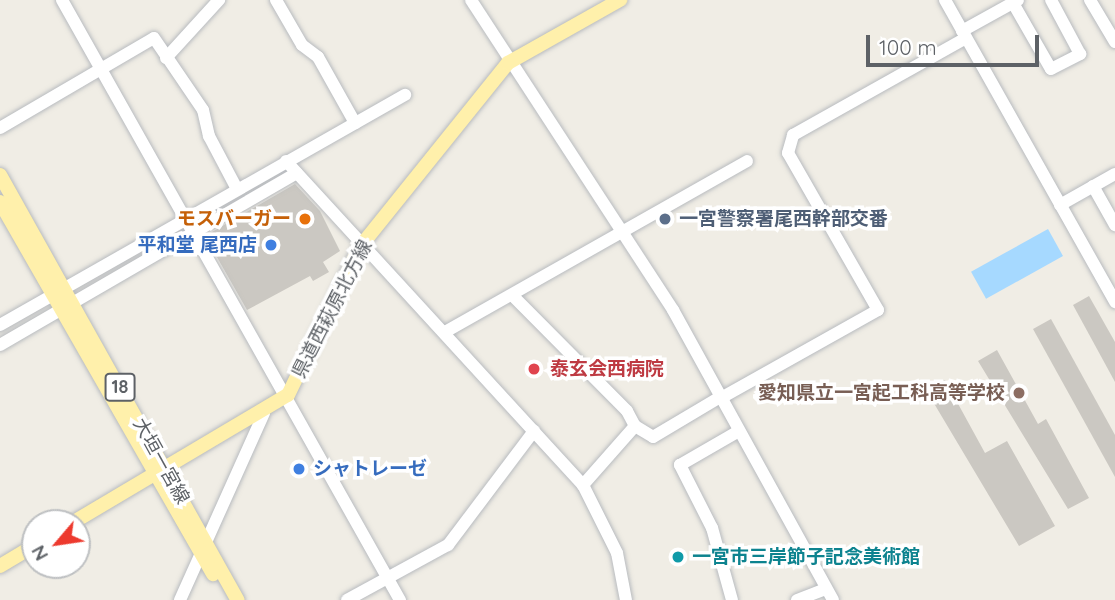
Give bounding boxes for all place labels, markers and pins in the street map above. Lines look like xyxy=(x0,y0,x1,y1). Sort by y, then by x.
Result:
place label: モスバーガー xyxy=(177,208,291,230)
place label: 一宮警察署尾西幹部交番 xyxy=(679,208,888,230)
marker: モスバーガー xyxy=(297,211,313,227)
marker: 一宮警察署尾西幹部交番 xyxy=(657,211,673,227)
place label: 平和堂 尾西店 xyxy=(138,234,257,256)
marker: 平和堂 尾西店 xyxy=(263,237,279,253)
place label: 泰玄会西病院 xyxy=(550,358,664,380)
marker: 泰玄会西病院 xyxy=(524,359,544,379)
place label: 愛知県立一宮起工科高等学校 xyxy=(758,382,1005,404)
marker: 愛知県立一宮起工科高等学校 xyxy=(1011,385,1027,401)
place label: シャトレーゼ xyxy=(313,458,427,480)
marker: シャトレーゼ xyxy=(291,461,307,477)
place label: 一宮市三岸節子記念美術館 xyxy=(692,546,920,568)
marker: 一宮市三岸節子記念美術館 xyxy=(670,549,686,565)

